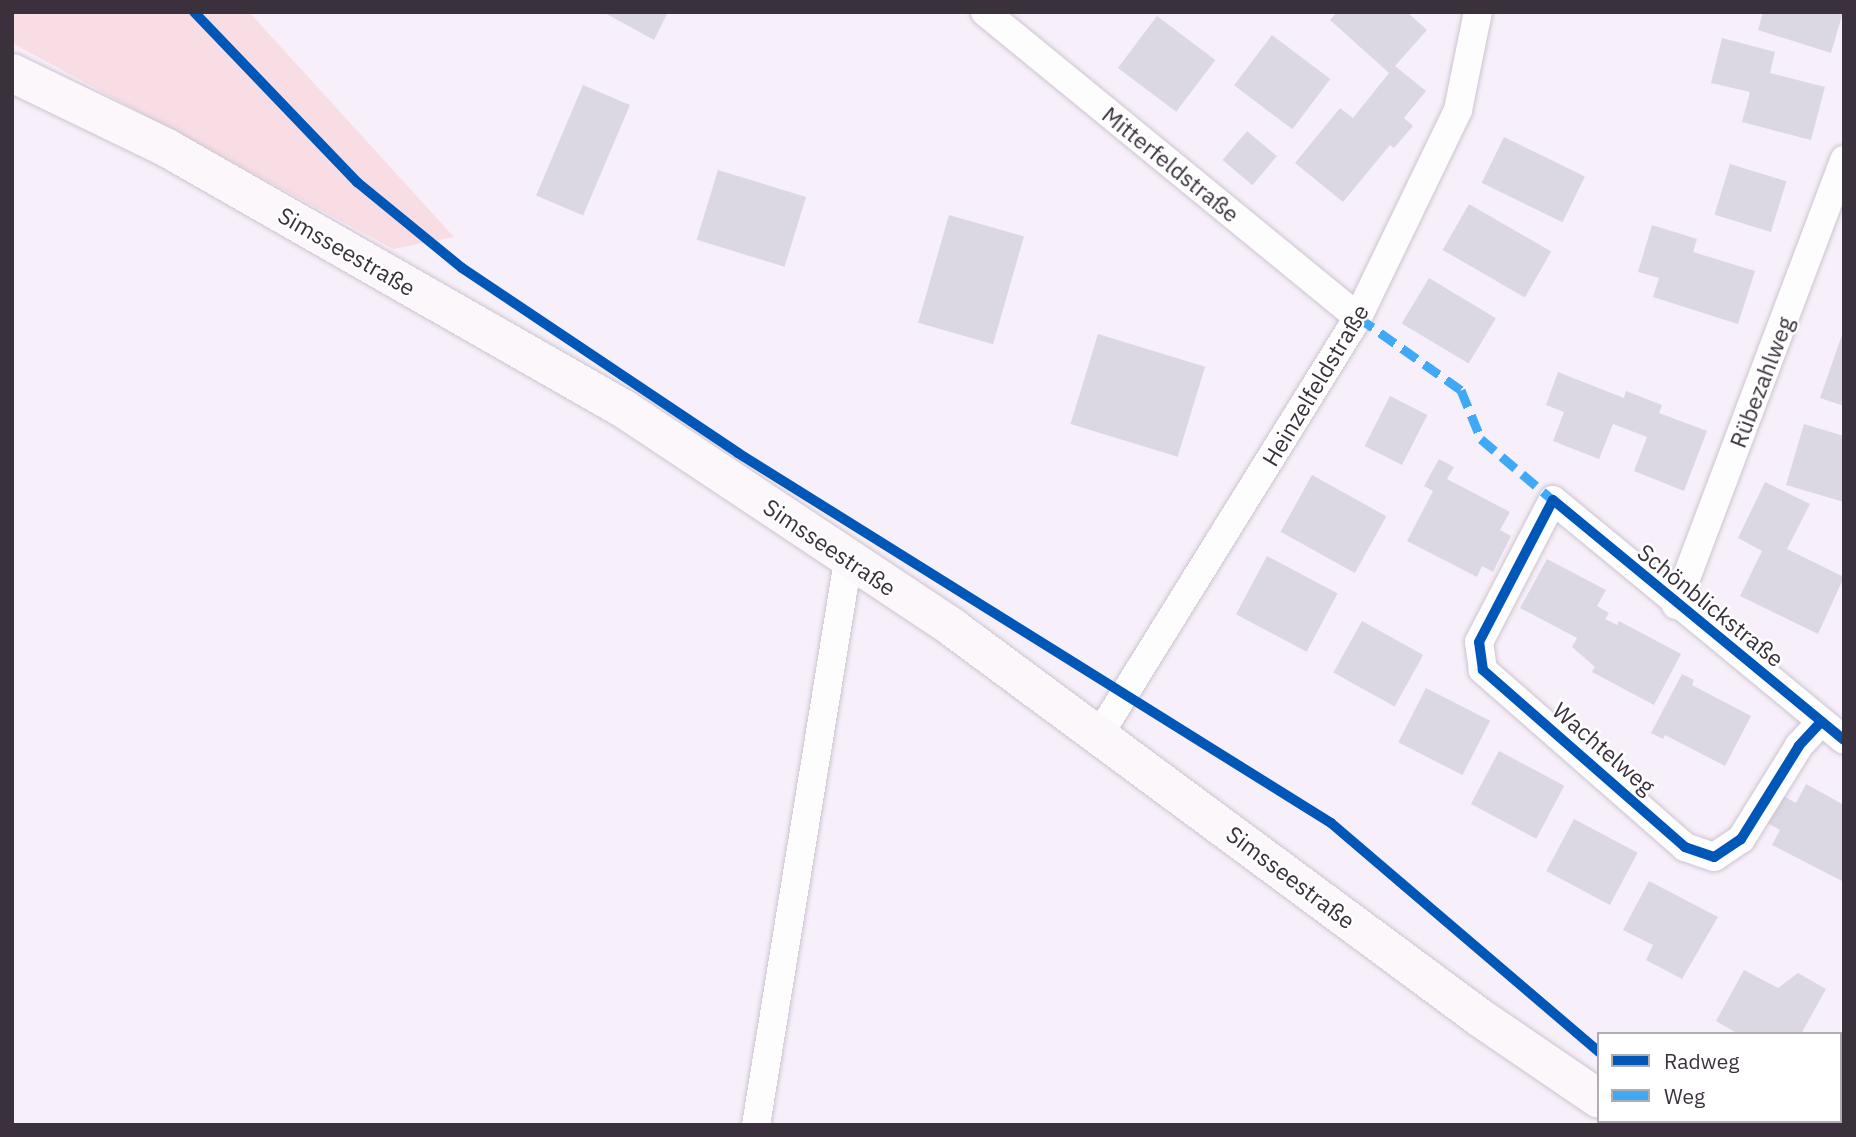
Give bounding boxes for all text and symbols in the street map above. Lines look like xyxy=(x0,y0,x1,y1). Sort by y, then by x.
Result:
street label: Mitterfeldstraße xyxy=(1097,100,1245,228)
street label: Simsseestraße xyxy=(274,201,420,301)
street label: Heinzelfeldstraße xyxy=(1256,299,1374,471)
street label: Rübezahlweg xyxy=(1723,313,1799,451)
street label: Simsseestraße xyxy=(759,493,901,601)
street label: Schönblickstraße xyxy=(1632,538,1790,672)
street label: Wachtelweg xyxy=(1547,696,1661,800)
street label: Simsseestraße xyxy=(1221,820,1361,934)
legend xyxy=(1597,1032,1842,1123)
text: Radweg xyxy=(1664,1047,1739,1075)
text: Weg xyxy=(1664,1082,1705,1110)

